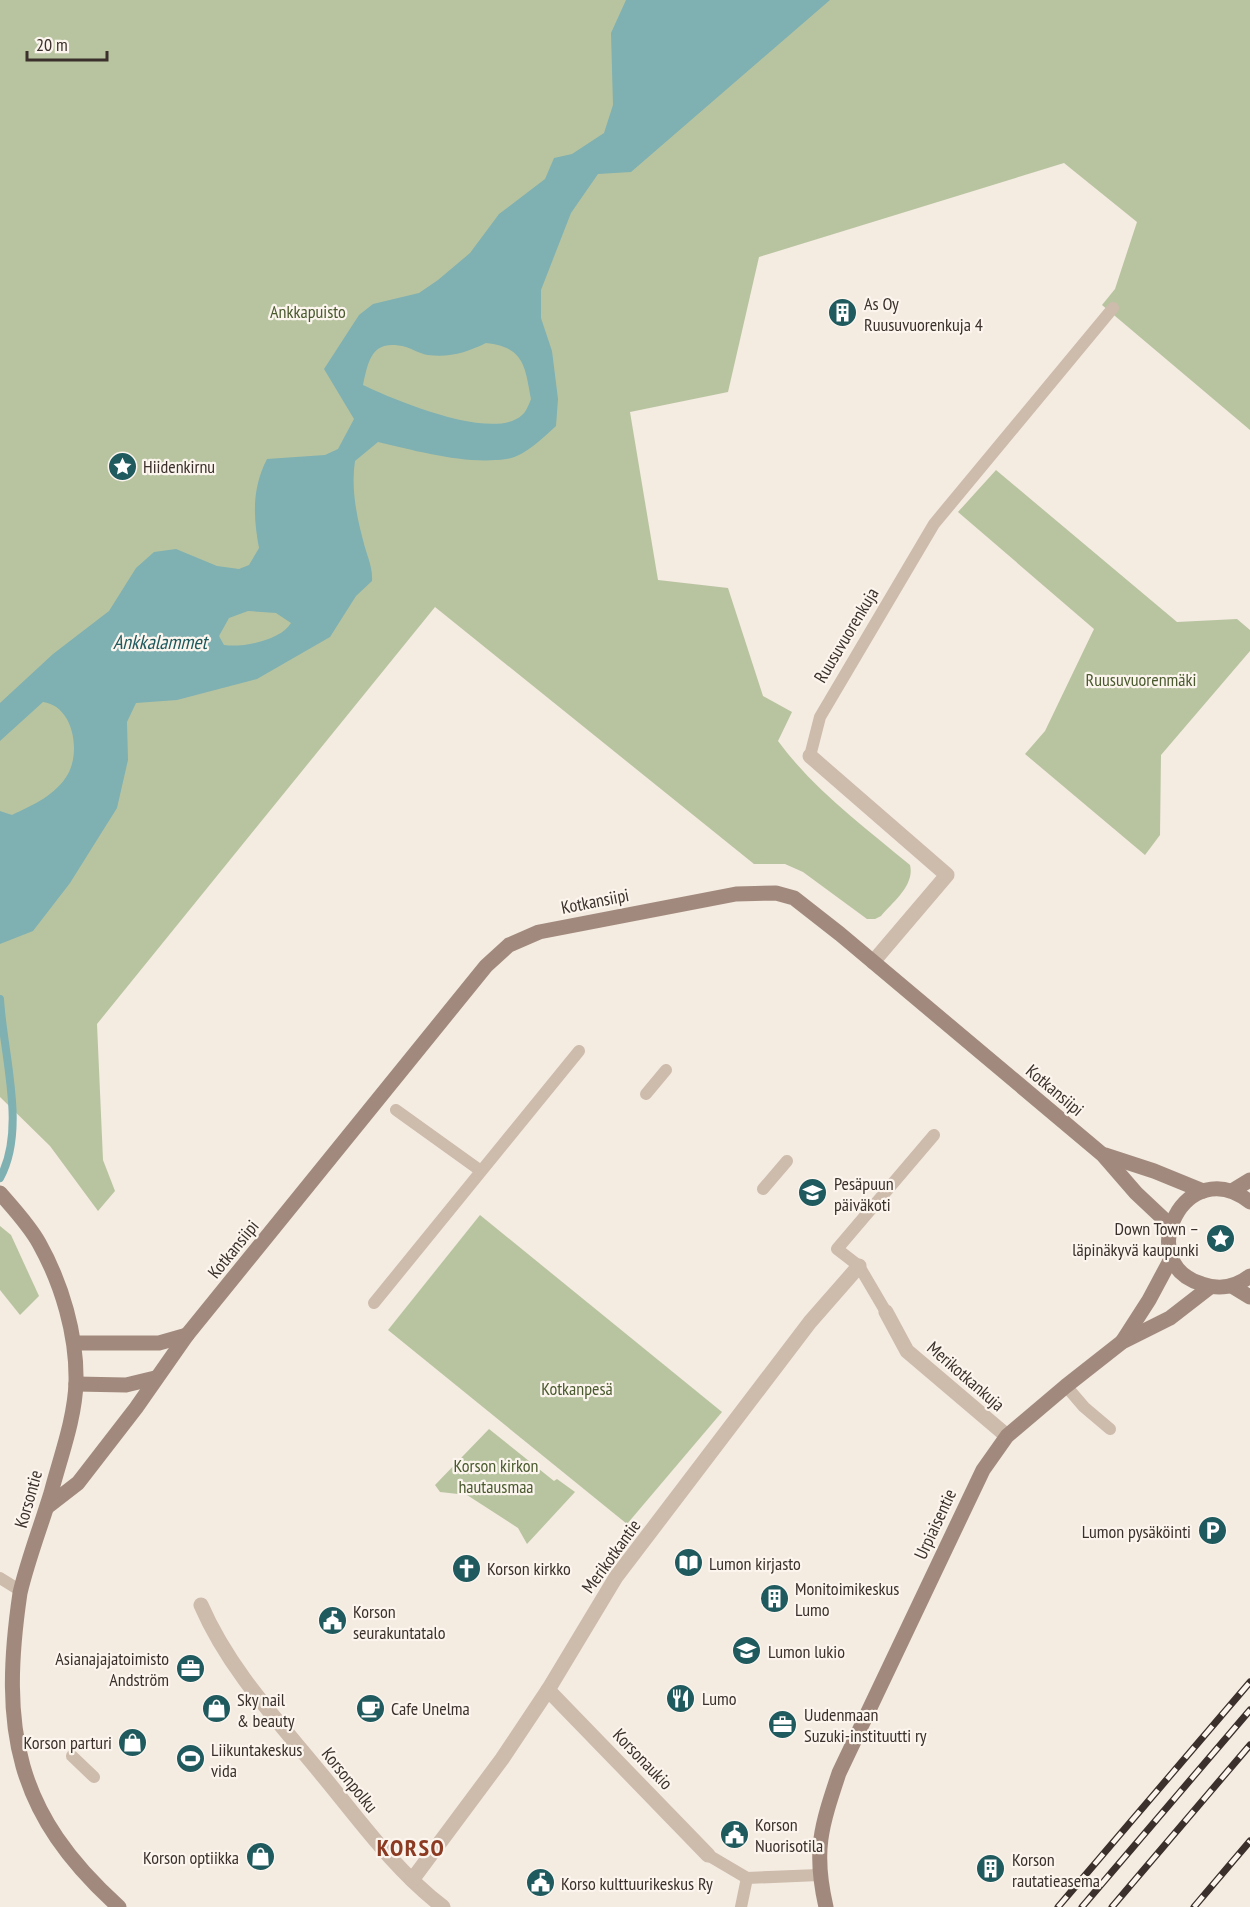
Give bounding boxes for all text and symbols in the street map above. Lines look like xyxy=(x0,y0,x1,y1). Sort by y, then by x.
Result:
scale bar xyxy=(27,24,106,62)
text: 20 m xyxy=(36,33,68,56)
place label: As Oy Ruusuvuorenkuja 4 xyxy=(864,292,983,336)
building icon: As Oy Ruusuvuorenkuja 4 xyxy=(827,297,859,329)
park label: Ankkapuisto xyxy=(270,300,346,323)
place icon: Hiidenkirnu xyxy=(106,450,138,482)
place label: Hiidenkirnu xyxy=(143,455,215,478)
street label: Ruusuvuorenkuja xyxy=(809,583,883,687)
water label: Ankkalammet xyxy=(113,629,210,655)
park label: Ruusuvuorenmäki xyxy=(1086,668,1196,691)
street label: Kotkansiipi xyxy=(559,883,631,919)
street label: Kotkansiipi xyxy=(1021,1059,1089,1121)
place label: Pesäpuun päiväkoti xyxy=(834,1172,894,1216)
school or university icon: Pesäpuun päiväkoti xyxy=(797,1177,829,1209)
street label: Kotkansiipi xyxy=(202,1215,264,1283)
place label: Down Town – läpinäkyvä kaupunki xyxy=(1072,1217,1199,1261)
place icon: Down Town – läpinäkyvä kaupunki xyxy=(1204,1222,1236,1254)
street label: Merikotkankuja xyxy=(923,1336,1009,1416)
park label: Kotkanpesä xyxy=(541,1377,613,1400)
park label: Korson kirkon hautausmaa xyxy=(454,1454,538,1498)
street label: Korsontie xyxy=(9,1468,47,1530)
street label: Urpiaisentie xyxy=(909,1485,961,1563)
street label: Merikotkantie xyxy=(577,1515,645,1597)
parking icon: Lumon pysäköinti xyxy=(1196,1515,1228,1547)
place label: Lumon pysäköinti xyxy=(1082,1520,1191,1543)
library icon: Lumon kirjasto xyxy=(672,1547,704,1579)
church icon: Korson kirkko xyxy=(450,1552,482,1584)
place label: Lumon kirjasto xyxy=(709,1552,801,1575)
place label: Korson kirkko xyxy=(487,1557,571,1580)
place label: Monitoimikeskus Lumo xyxy=(795,1577,899,1621)
building icon: Monitoimikeskus Lumo xyxy=(758,1582,790,1614)
place label: Korson seurakuntatalo xyxy=(353,1600,446,1644)
public building icon: Korson seurakuntatalo xyxy=(316,1605,348,1637)
school or university icon: Lumon lukio xyxy=(731,1635,763,1667)
place label: Lumon lukio xyxy=(768,1640,845,1663)
place label: Asianajajatoimisto Andström xyxy=(55,1647,169,1691)
office icon: Asianajajatoimisto Andström xyxy=(174,1652,206,1684)
restaurant icon: Lumo xyxy=(665,1682,697,1714)
place label: Lumo xyxy=(702,1687,737,1710)
place label: Sky nail & beauty xyxy=(237,1688,295,1732)
cafe icon: Cafe Unelma xyxy=(354,1692,386,1724)
shop icon: Sky nail & beauty xyxy=(200,1693,232,1725)
place label: Cafe Unelma xyxy=(391,1697,470,1720)
place label: Uudenmaan Suzuki-instituutti ry xyxy=(804,1703,927,1747)
office icon: Uudenmaan Suzuki-instituutti ry xyxy=(767,1708,799,1740)
street label: Korsonaukio xyxy=(608,1724,678,1795)
shop icon: Korson parturi xyxy=(117,1726,149,1758)
place label: Korson parturi xyxy=(24,1731,112,1754)
place label: Liikuntakeskus vida xyxy=(211,1738,302,1782)
sports icon: Liikuntakeskus vida xyxy=(174,1743,206,1775)
street label: Korsonpolku xyxy=(317,1743,383,1817)
place label: Korson Nuorisotila xyxy=(755,1813,823,1857)
public building icon: Korson Nuorisotila xyxy=(718,1818,750,1850)
district label: KORSO xyxy=(377,1832,445,1863)
shop icon: Korson optiikka xyxy=(244,1841,276,1873)
place label: Korson optiikka xyxy=(143,1846,239,1869)
place label: Korson rautatieasema xyxy=(1012,1848,1100,1892)
building icon: Korson rautatieasema xyxy=(975,1853,1007,1885)
public building icon: Korso kulttuurikeskus Ry xyxy=(524,1867,556,1899)
place label: Korso kulttuurikeskus Ry xyxy=(561,1872,713,1895)

